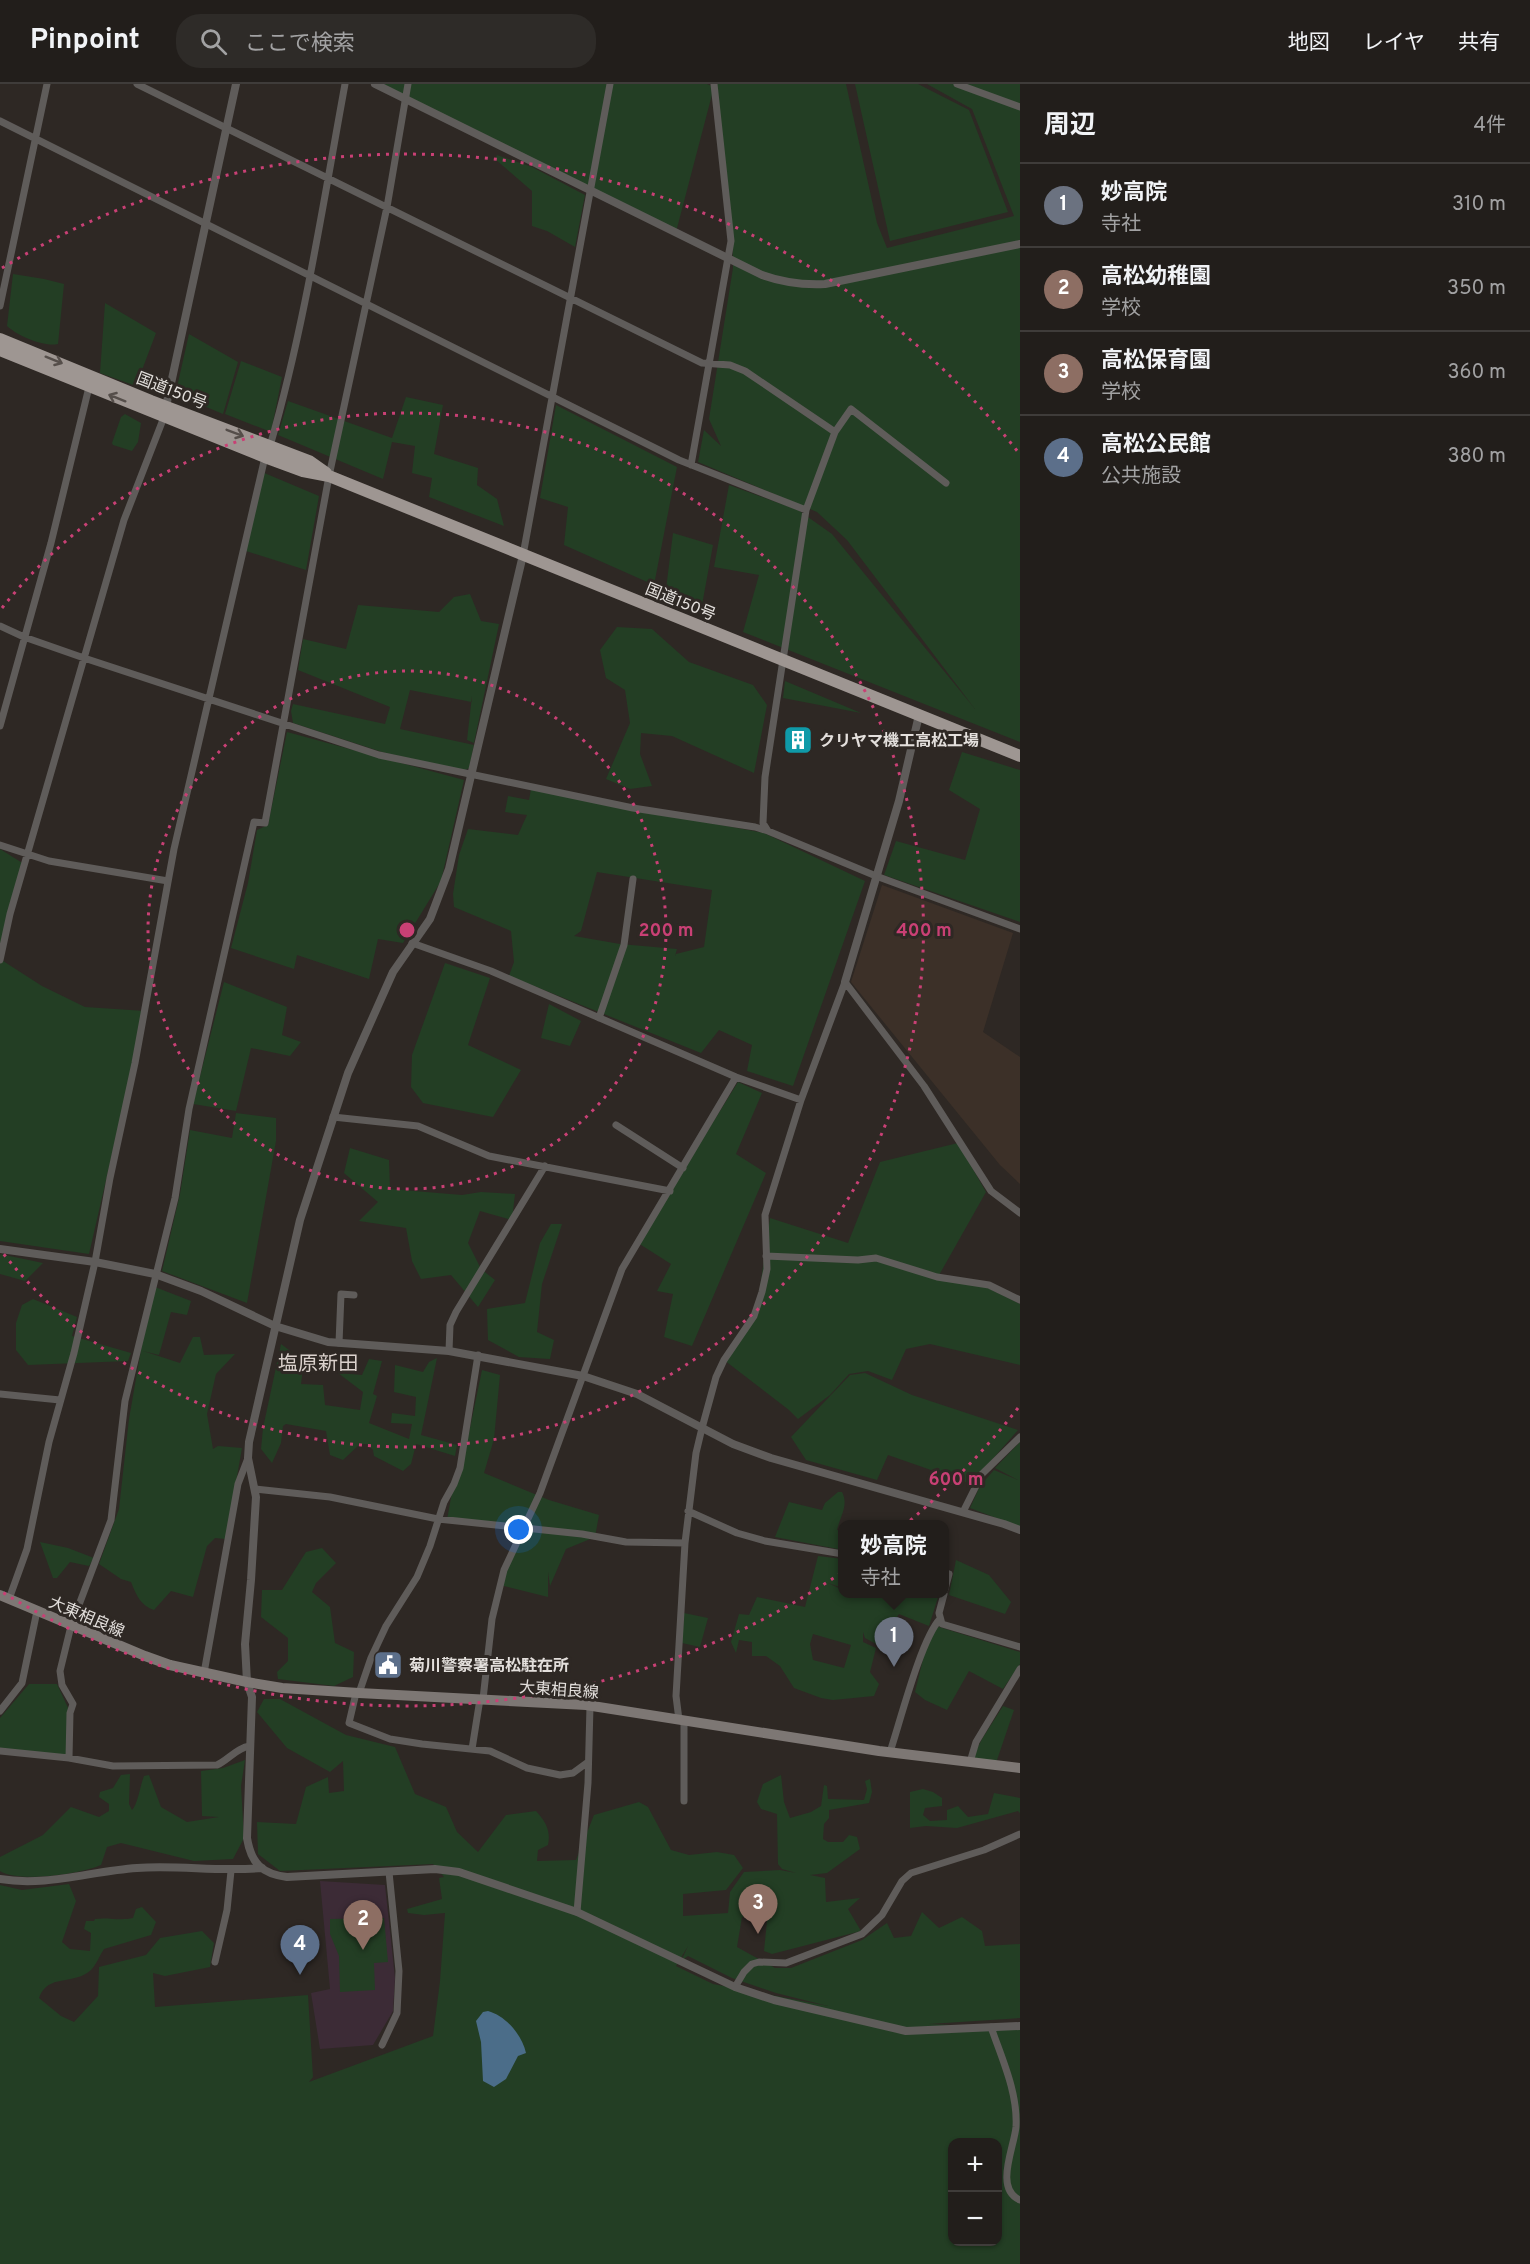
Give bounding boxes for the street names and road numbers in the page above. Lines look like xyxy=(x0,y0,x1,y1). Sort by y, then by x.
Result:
street label: 国道150号 xyxy=(133,369,209,414)
street label: 国道150号 xyxy=(642,580,718,626)
street label: 大東相良線 xyxy=(45,1593,127,1643)
street label: 大東相良線 xyxy=(518,1678,599,1704)

